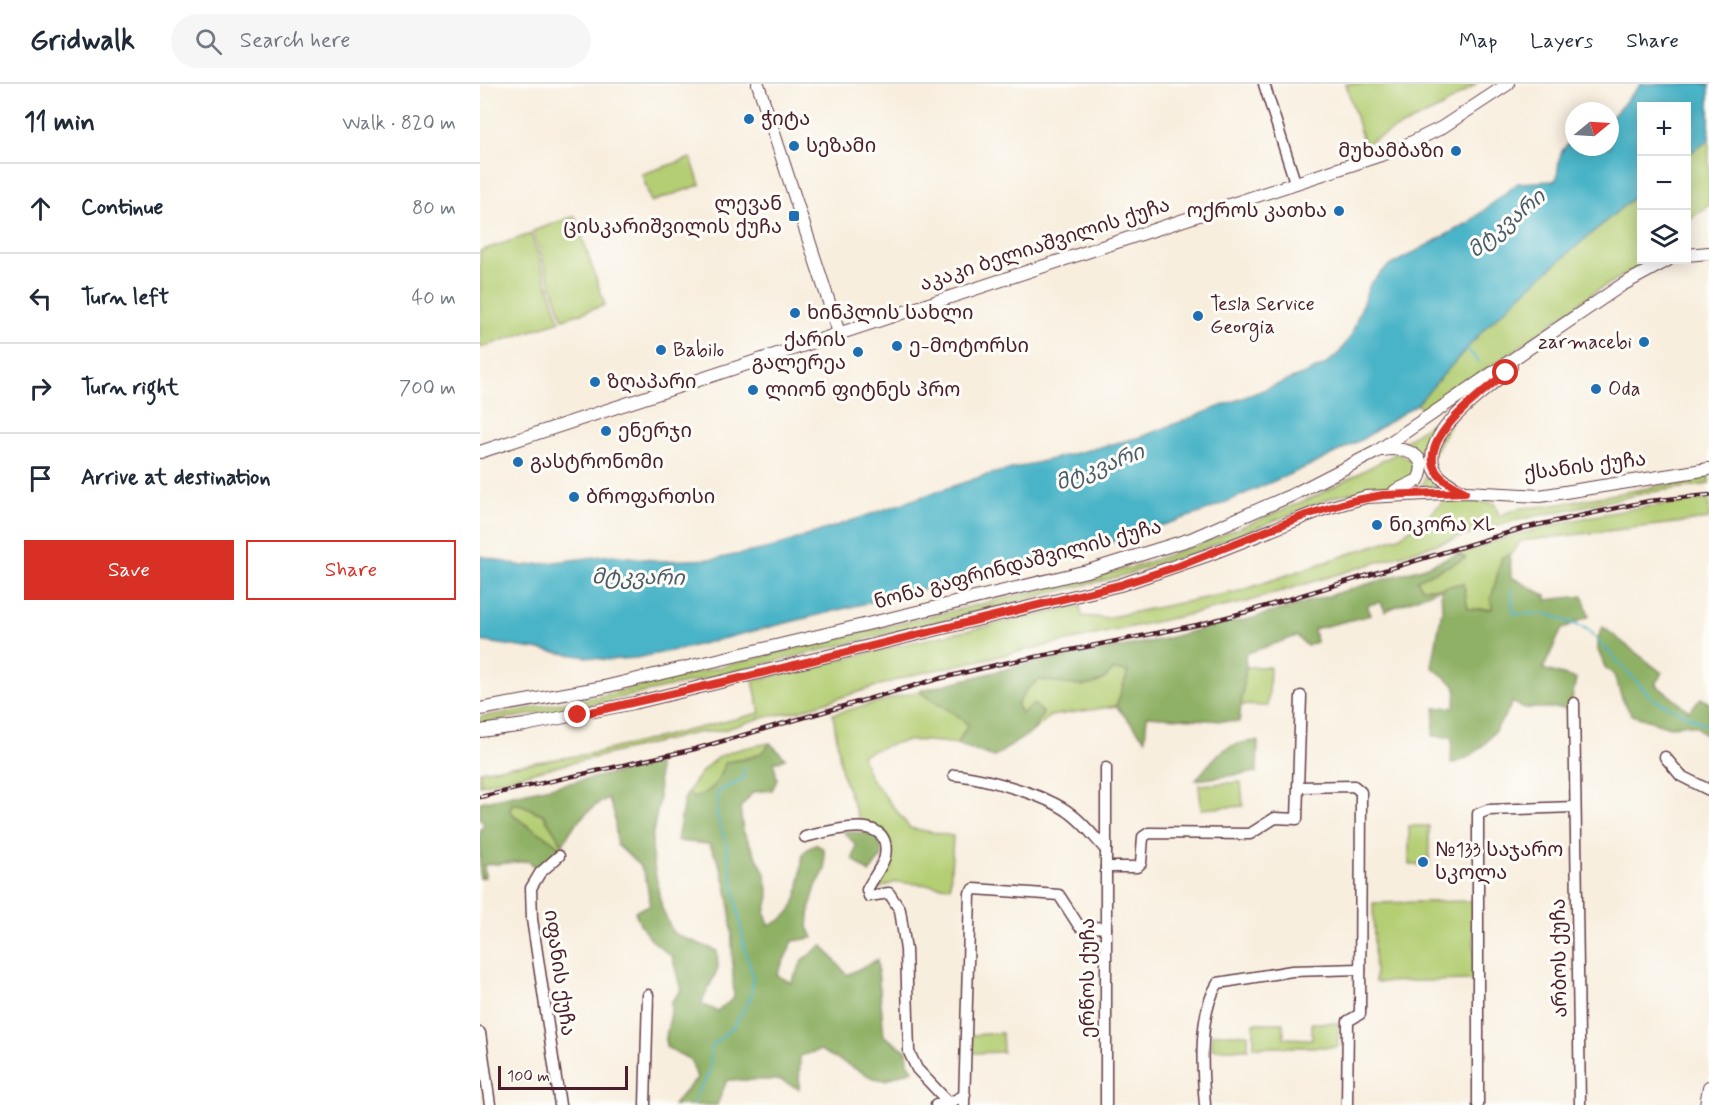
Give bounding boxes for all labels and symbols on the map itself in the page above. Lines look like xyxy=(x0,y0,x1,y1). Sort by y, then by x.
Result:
north arrow xyxy=(1565,102,1619,156)
place label: ჭიტა xyxy=(761,106,810,133)
marker: ჭიტა xyxy=(742,112,756,126)
place label: სეზამი xyxy=(806,133,876,160)
place label: მუხამბაზი xyxy=(1338,138,1444,165)
marker: სეზამი xyxy=(787,139,801,153)
marker: მუხამბაზი xyxy=(1449,144,1463,158)
water label: მტკვარი xyxy=(1462,183,1552,265)
place label: ლევან ცისკარიშვილის ქუჩა xyxy=(563,191,782,241)
street label: აკაკი ბელიაშვილის ქუჩა xyxy=(916,192,1174,298)
place label: ოქროს კათხა xyxy=(1187,198,1327,225)
marker: ოქროს კათხა xyxy=(1332,204,1346,218)
marker: ლევან ცისკარიშვილის ქუჩა xyxy=(787,209,801,223)
place label: Tesla Service Georgia xyxy=(1210,291,1315,342)
place label: ხინპლის სახლი xyxy=(807,300,973,327)
marker: ხინპლის სახლი xyxy=(788,306,802,320)
marker: Tesla Service Georgia xyxy=(1191,309,1205,323)
place label: ქარის გალერეა xyxy=(752,327,846,377)
place label: zarmacebi xyxy=(1538,329,1632,356)
place label: ე-მოტორსი xyxy=(909,333,1029,360)
marker: zarmacebi xyxy=(1637,335,1651,349)
place label: Babilo xyxy=(673,337,724,364)
marker: ე-მოტორსი xyxy=(890,339,904,353)
marker: Babilo xyxy=(654,343,668,357)
marker: ქარის გალერეა xyxy=(851,345,865,359)
route start xyxy=(1492,359,1518,385)
place label: ზღაპარი xyxy=(607,369,696,396)
marker: ზღაპარი xyxy=(588,375,602,389)
place label: Oda xyxy=(1608,376,1640,403)
place label: ლიონ ფიტნეს პრო xyxy=(765,377,960,404)
marker: Oda xyxy=(1589,382,1603,396)
marker: ლიონ ფიტნეს პრო xyxy=(746,383,760,397)
place label: ენერჯი xyxy=(618,418,692,445)
marker: ენერჯი xyxy=(599,424,613,438)
water label: მტკვარი xyxy=(1052,438,1149,498)
street label: ქსანის ქუჩა xyxy=(1522,446,1648,488)
place label: გასტრონომი xyxy=(530,449,664,476)
marker: გასტრონომი xyxy=(511,455,525,469)
place label: ბროფართსი xyxy=(586,484,715,511)
marker: ბროფართსი xyxy=(567,490,581,504)
place label: ნიკორა XL xyxy=(1389,512,1495,539)
street label: ნონა გაფრინდაშვილის ქუჩა xyxy=(871,514,1165,616)
marker: ნიკორა XL xyxy=(1370,518,1384,532)
water label: მტკვარი xyxy=(591,563,686,593)
route end xyxy=(564,701,590,727)
place label: №133 საჯარო სკოლა xyxy=(1435,837,1563,887)
marker: №133 საჯარო სკოლა xyxy=(1416,855,1430,869)
street label: არბოს ქუჩა xyxy=(1545,898,1575,1018)
street label: იფანის ქუჩა xyxy=(537,908,581,1038)
street label: ერწოს ქუჩა xyxy=(1075,918,1102,1038)
scale bar xyxy=(498,1063,628,1090)

